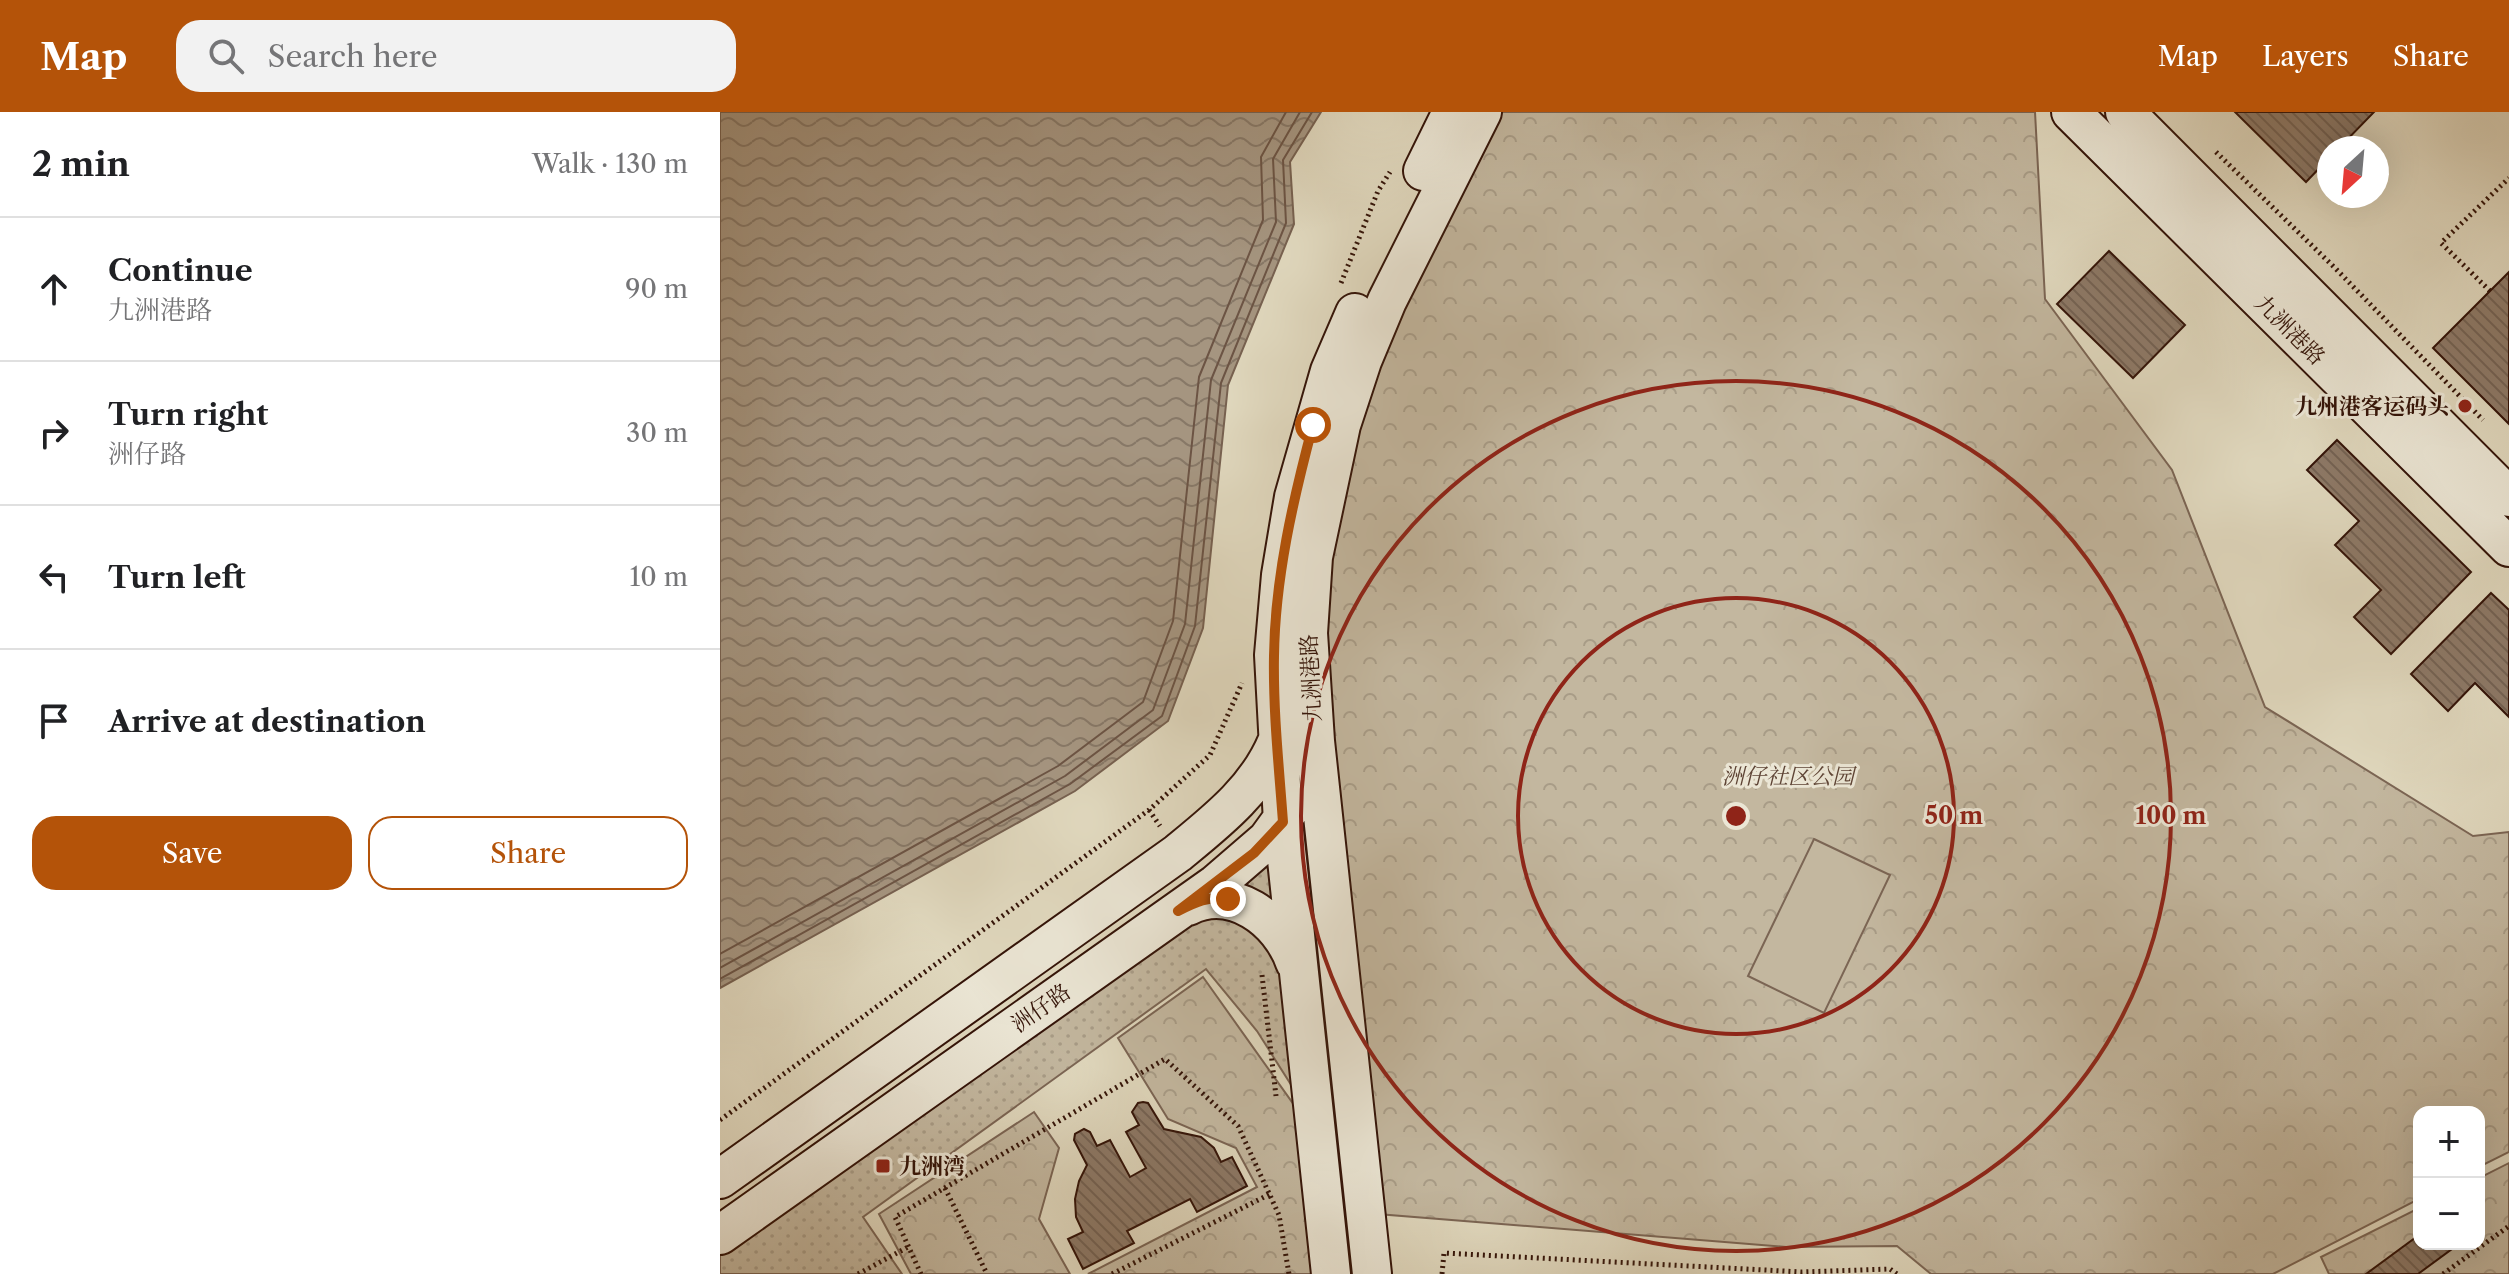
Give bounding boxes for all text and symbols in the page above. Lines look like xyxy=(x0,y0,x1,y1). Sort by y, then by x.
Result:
search box xyxy=(176,20,736,92)
text: Map xyxy=(40,33,128,80)
icon: search xyxy=(204,34,248,78)
text: Search here xyxy=(268,38,438,75)
text: Map xyxy=(2158,39,2218,73)
text: Layers xyxy=(2262,39,2349,73)
text: Share xyxy=(2393,39,2469,73)
north arrow xyxy=(2317,136,2389,208)
text: 2 min xyxy=(32,143,130,185)
text: Walk · 130 m xyxy=(532,148,688,180)
text: Continue xyxy=(108,252,253,289)
icon: ahead xyxy=(32,267,76,311)
text: 90 m xyxy=(625,273,688,305)
street label: 九洲港路 xyxy=(2249,289,2331,371)
text: 九洲港路 xyxy=(108,294,212,326)
place label: 九州港客运码头 xyxy=(2295,393,2449,420)
text: Turn right xyxy=(108,396,268,433)
marker: 九州港客运码头 xyxy=(2456,397,2474,415)
route start xyxy=(1295,407,1331,443)
icon: right xyxy=(32,411,76,455)
text: 30 m xyxy=(626,417,688,449)
text: 洲仔路 xyxy=(108,438,186,470)
icon: left xyxy=(32,555,76,599)
text: Turn left xyxy=(108,559,245,596)
text: 10 m xyxy=(629,561,688,593)
street label: 九洲港路 xyxy=(1295,633,1327,723)
icon: arrive xyxy=(32,699,76,743)
text: Arrive at destination xyxy=(108,703,426,740)
park label: 洲仔社区公园 xyxy=(1722,763,1857,790)
text: 50 m xyxy=(1925,801,1983,830)
text: 100 m xyxy=(2135,801,2207,830)
centre of rings xyxy=(1722,802,1750,830)
button: Save xyxy=(32,816,352,890)
button: Share xyxy=(368,816,688,890)
route end xyxy=(1210,881,1246,917)
street label: 洲仔路 xyxy=(1006,978,1076,1038)
map controls xyxy=(2413,1106,2485,1250)
button: + xyxy=(2413,1106,2485,1178)
place label: 九洲湾 xyxy=(899,1153,965,1180)
marker: 九洲湾 xyxy=(874,1157,892,1175)
button: − xyxy=(2413,1178,2485,1250)

